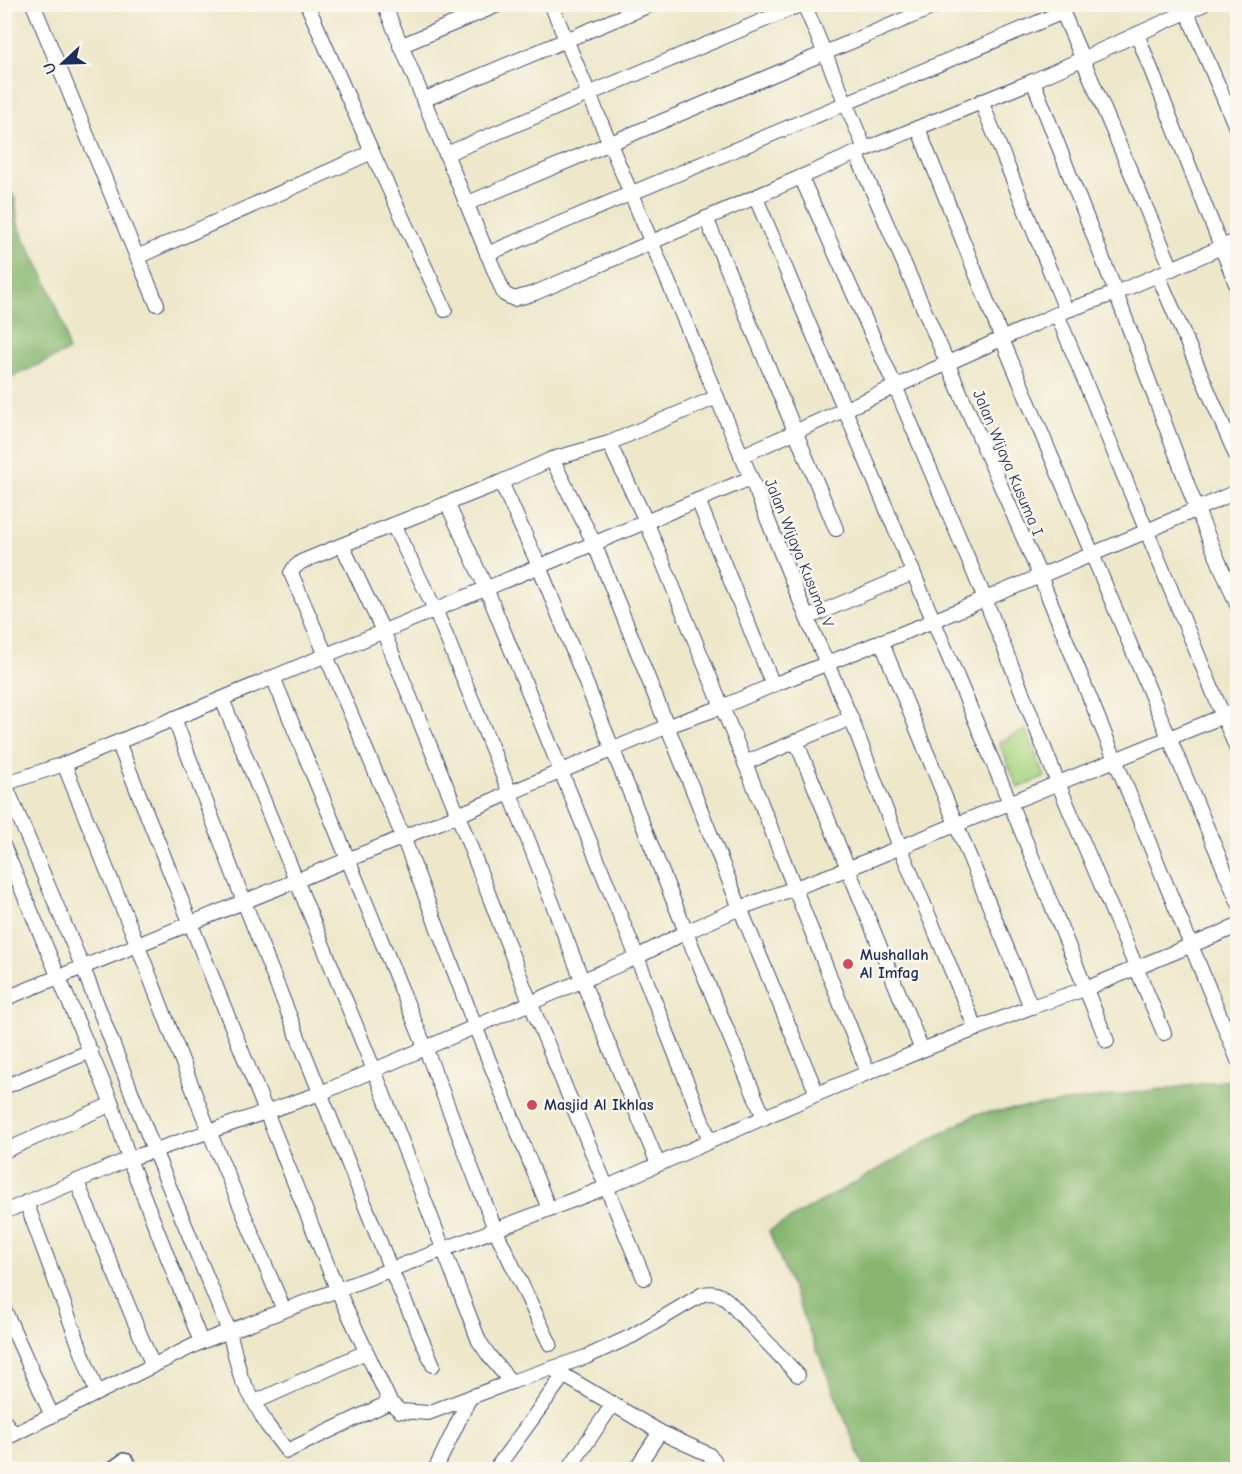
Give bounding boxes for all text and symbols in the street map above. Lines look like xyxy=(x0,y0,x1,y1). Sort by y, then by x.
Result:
north arrow xyxy=(33,33,93,93)
text: U xyxy=(40,60,60,77)
street label: Jalan Wijaya Kusuma I xyxy=(969,387,1047,539)
street label: Jalan Wijaya Kusuma V xyxy=(761,476,837,630)
place label: Mushallah Al Imfag xyxy=(860,946,929,982)
marker: Mushallah Al Imfag xyxy=(841,957,855,971)
place label: Masjid Al Ikhlas xyxy=(544,1096,654,1114)
marker: Masjid Al Ikhlas xyxy=(525,1098,539,1112)

